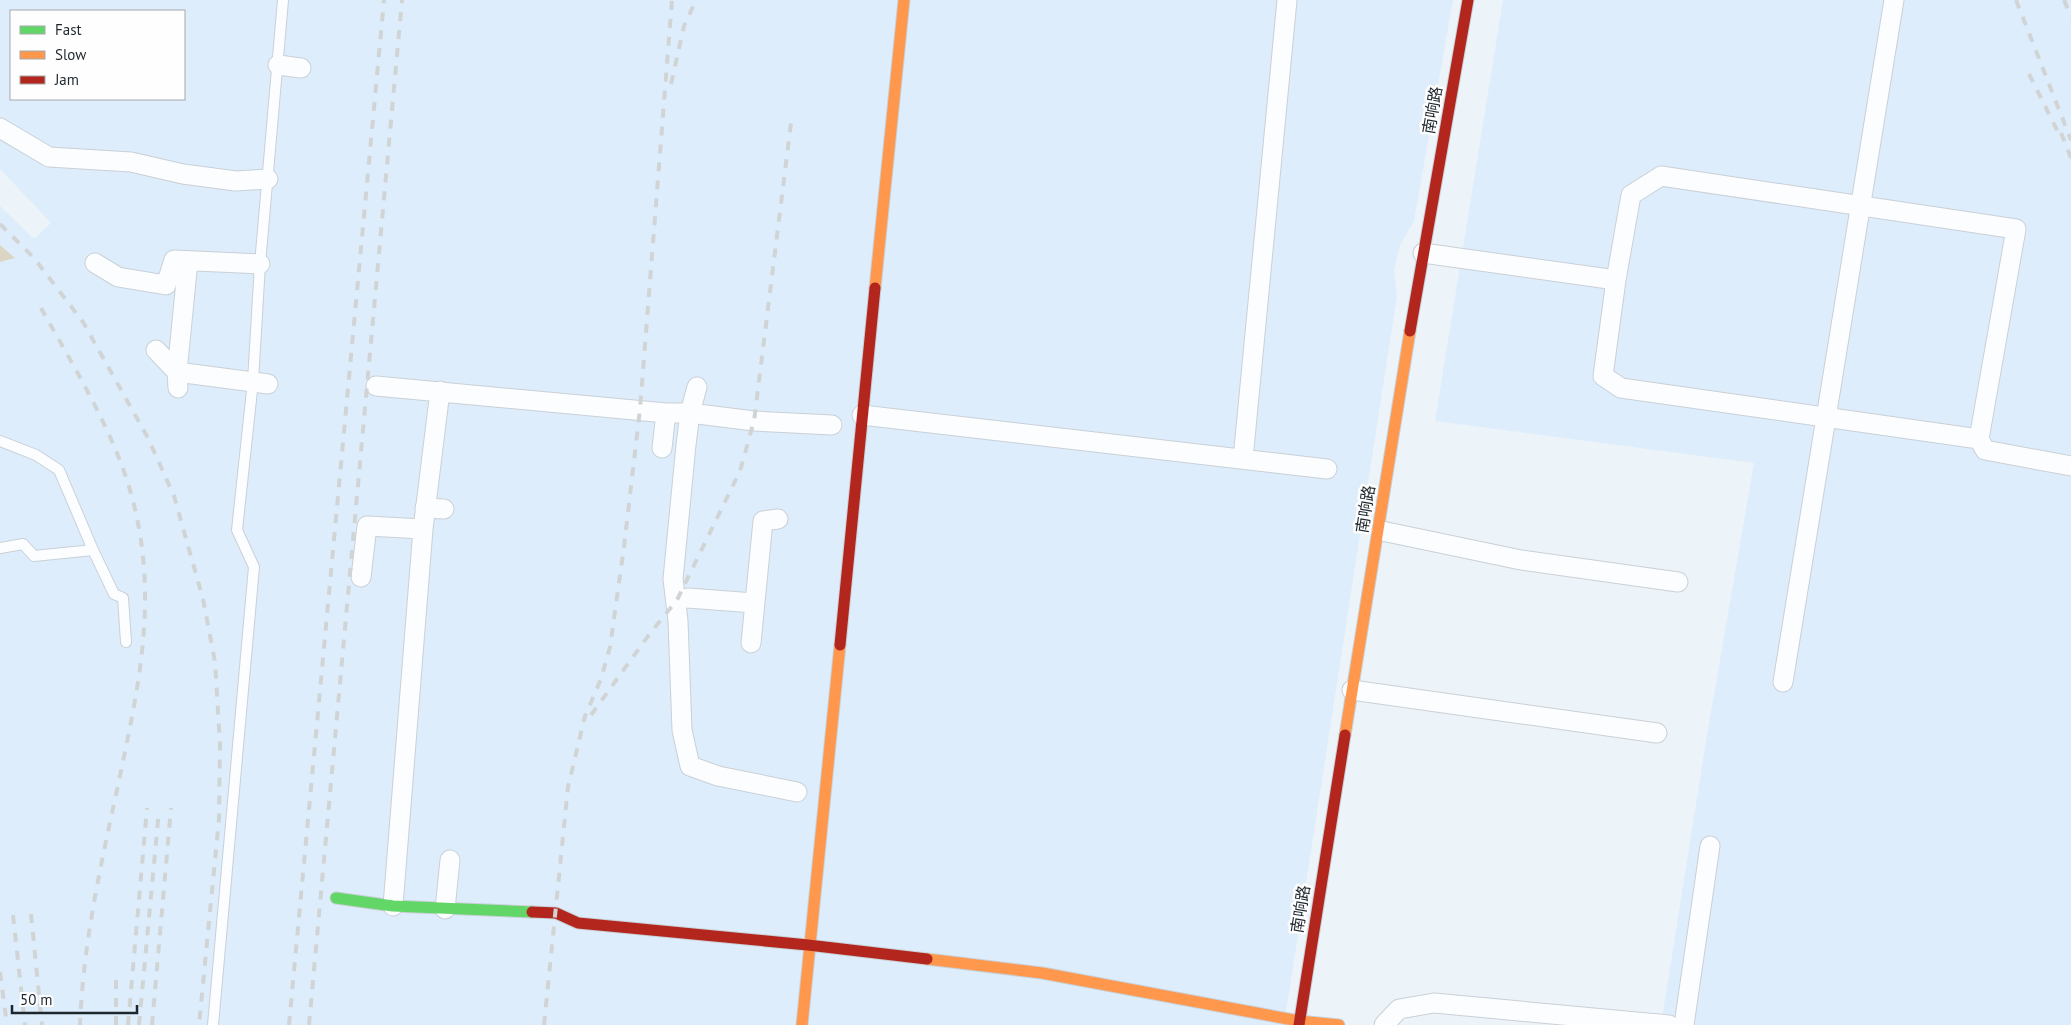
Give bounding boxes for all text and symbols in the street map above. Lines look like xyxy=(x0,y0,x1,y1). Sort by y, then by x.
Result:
legend xyxy=(10,10,185,100)
text: Fast xyxy=(55,20,82,39)
text: Slow xyxy=(55,45,86,64)
text: Jam xyxy=(54,70,79,89)
street label: 南响路 xyxy=(1418,85,1446,135)
street label: 南响路 xyxy=(1351,484,1379,534)
street label: 南响路 xyxy=(1286,884,1314,934)
scale bar xyxy=(12,982,138,1014)
text: 50 m xyxy=(20,990,53,1009)

